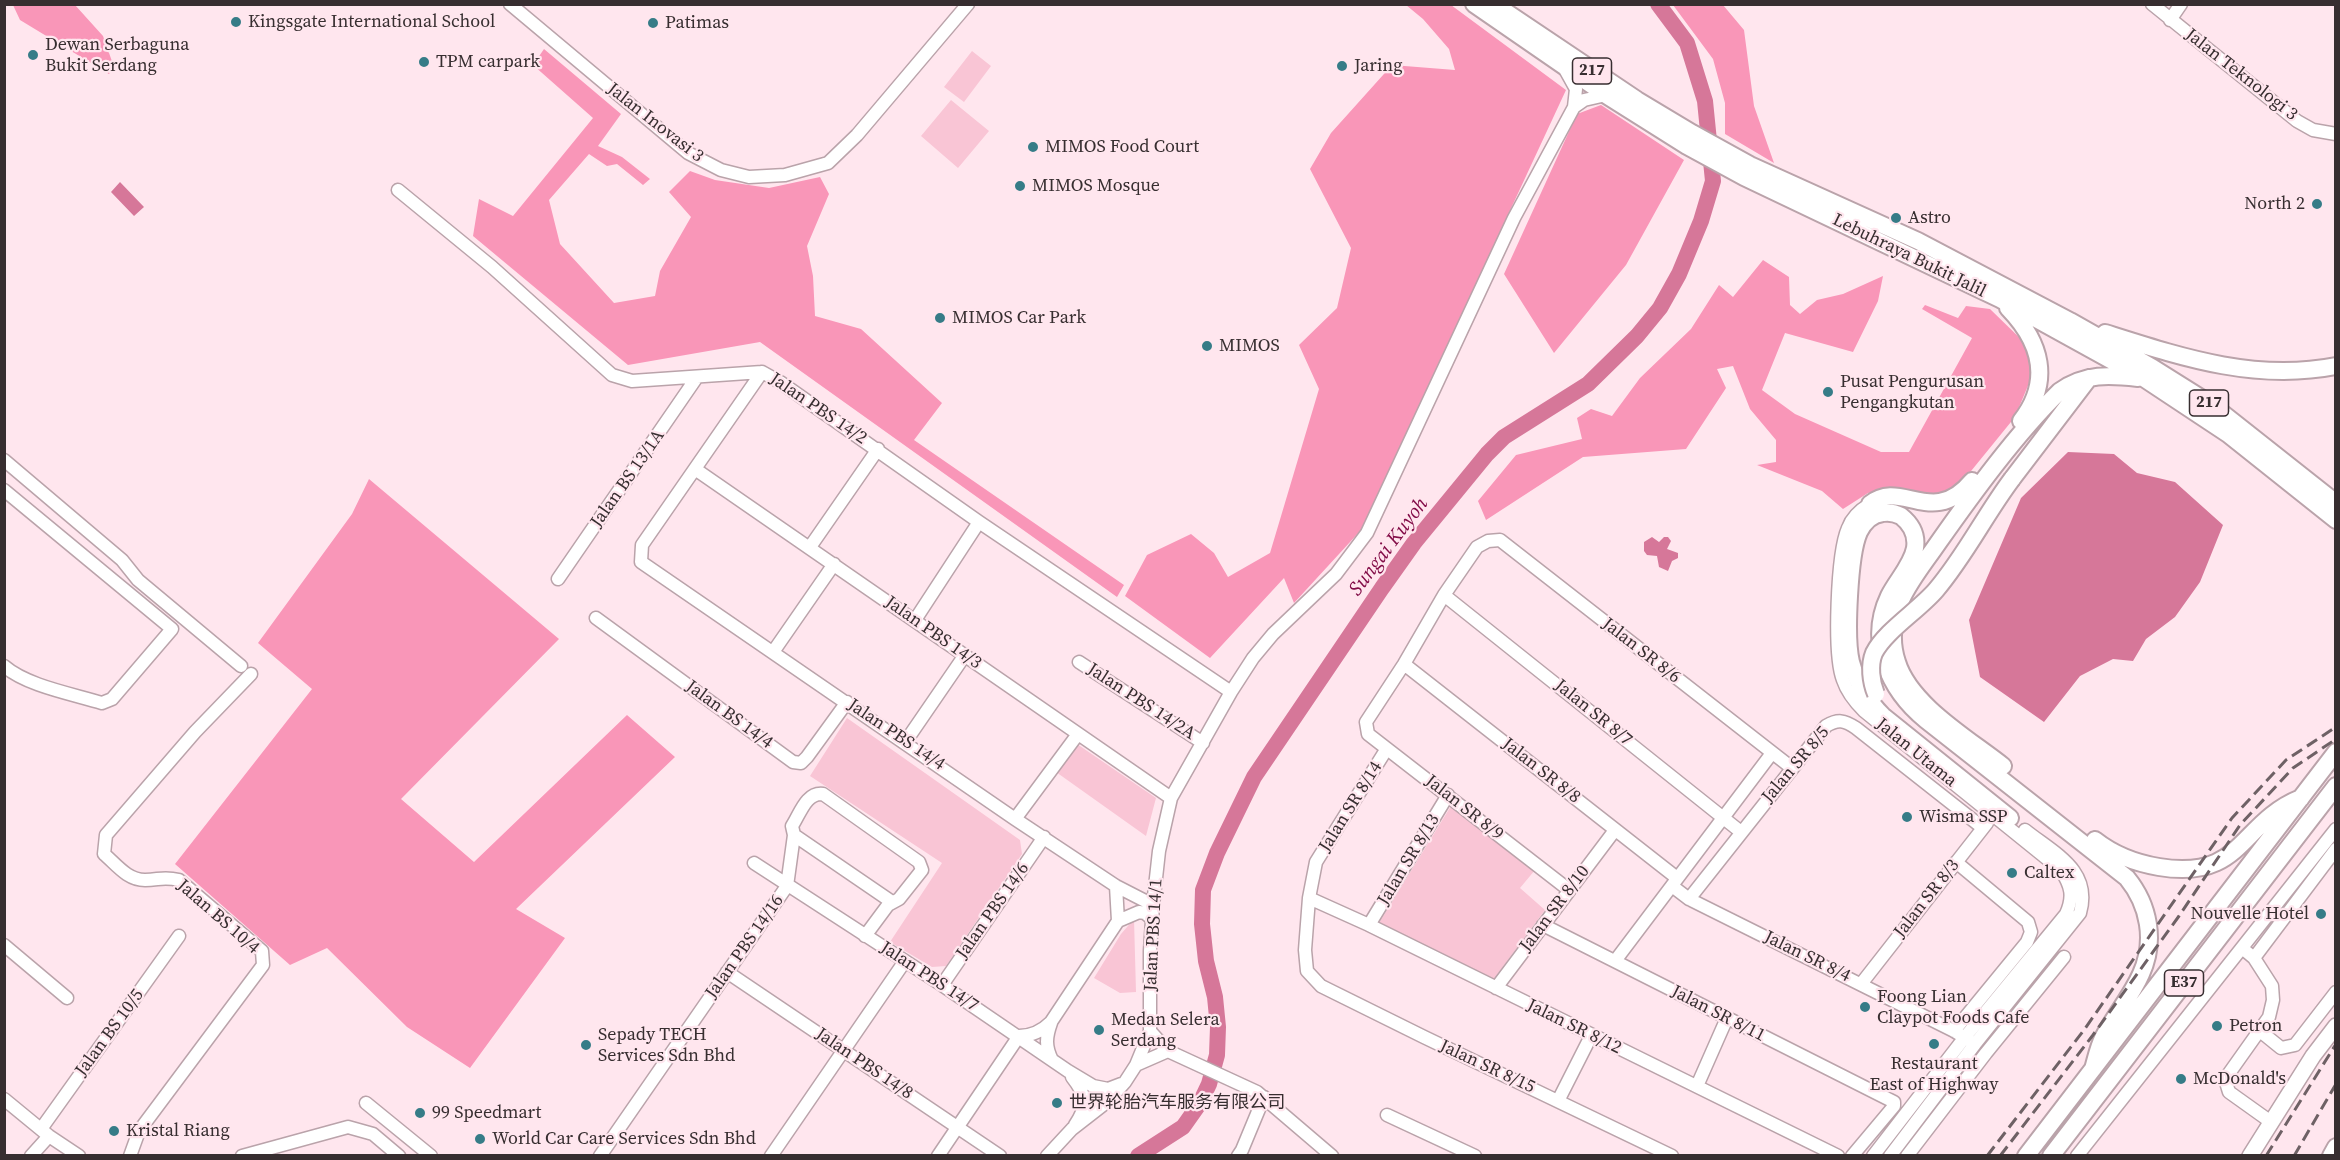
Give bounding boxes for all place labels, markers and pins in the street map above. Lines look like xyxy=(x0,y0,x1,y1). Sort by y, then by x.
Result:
place label: Kingsgate International School xyxy=(248,11,495,33)
place label: Patimas xyxy=(665,12,729,34)
marker: Kingsgate International School xyxy=(229,15,243,29)
marker: Patimas xyxy=(646,16,660,30)
place label: Dewan Serbaguna Bukit Serdang xyxy=(45,34,189,76)
marker: Dewan Serbaguna Bukit Serdang xyxy=(26,48,40,62)
place label: TPM carpark xyxy=(436,51,540,73)
marker: TPM carpark xyxy=(417,55,431,69)
place label: Jaring xyxy=(1354,55,1403,77)
marker: Jaring xyxy=(1335,59,1349,73)
place label: MIMOS Food Court xyxy=(1045,136,1199,158)
marker: MIMOS Food Court xyxy=(1026,140,1040,154)
place label: MIMOS Mosque xyxy=(1032,175,1160,197)
marker: MIMOS Mosque xyxy=(1013,179,1027,193)
place label: North 2 xyxy=(2244,193,2305,215)
marker: North 2 xyxy=(2310,197,2324,211)
place label: Astro xyxy=(1908,207,1951,229)
marker: Astro xyxy=(1889,211,1903,225)
place label: MIMOS Car Park xyxy=(952,307,1086,329)
marker: MIMOS Car Park xyxy=(933,311,947,325)
place label: MIMOS xyxy=(1219,335,1280,357)
marker: MIMOS xyxy=(1200,339,1214,353)
place label: Pusat Pengurusan Pengangkutan xyxy=(1840,371,1984,413)
marker: Pusat Pengurusan Pengangkutan xyxy=(1821,385,1835,399)
place label: Wisma SSP xyxy=(1919,806,2007,828)
marker: Wisma SSP xyxy=(1900,810,1914,824)
place label: Caltex xyxy=(2024,862,2074,884)
marker: Caltex xyxy=(2005,866,2019,880)
place label: Nouvelle Hotel xyxy=(2191,903,2309,925)
marker: Nouvelle Hotel xyxy=(2314,907,2328,921)
place label: Foong Lian Claypot Foods Cafe xyxy=(1877,986,2029,1028)
marker: Foong Lian Claypot Foods Cafe xyxy=(1858,1000,1872,1014)
place label: Medan Selera Serdang xyxy=(1111,1009,1220,1052)
place label: Petron xyxy=(2229,1015,2282,1037)
marker: Petron xyxy=(2210,1019,2224,1033)
marker: Medan Selera Serdang xyxy=(1092,1023,1106,1037)
place label: Sepady TECH Services Sdn Bhd xyxy=(598,1024,735,1066)
marker: Restaurant East of Highway xyxy=(1927,1037,1941,1051)
marker: Sepady TECH Services Sdn Bhd xyxy=(579,1038,593,1052)
place label: Restaurant East of Highway xyxy=(1870,1053,1998,1096)
place label: McDonald's xyxy=(2193,1068,2286,1090)
marker: McDonald's xyxy=(2174,1072,2188,1086)
place label: 世界轮胎汽车服务有限公司 xyxy=(1069,1092,1285,1114)
marker: 世界轮胎汽车服务有限公司 xyxy=(1050,1096,1064,1110)
place label: 99 Speedmart xyxy=(432,1102,541,1124)
marker: 99 Speedmart xyxy=(413,1106,427,1120)
place label: Kristal Riang xyxy=(126,1120,230,1142)
marker: Kristal Riang xyxy=(107,1124,121,1138)
place label: World Car Care Services Sdn Bhd xyxy=(492,1128,756,1150)
marker: World Car Care Services Sdn Bhd xyxy=(473,1132,487,1146)

